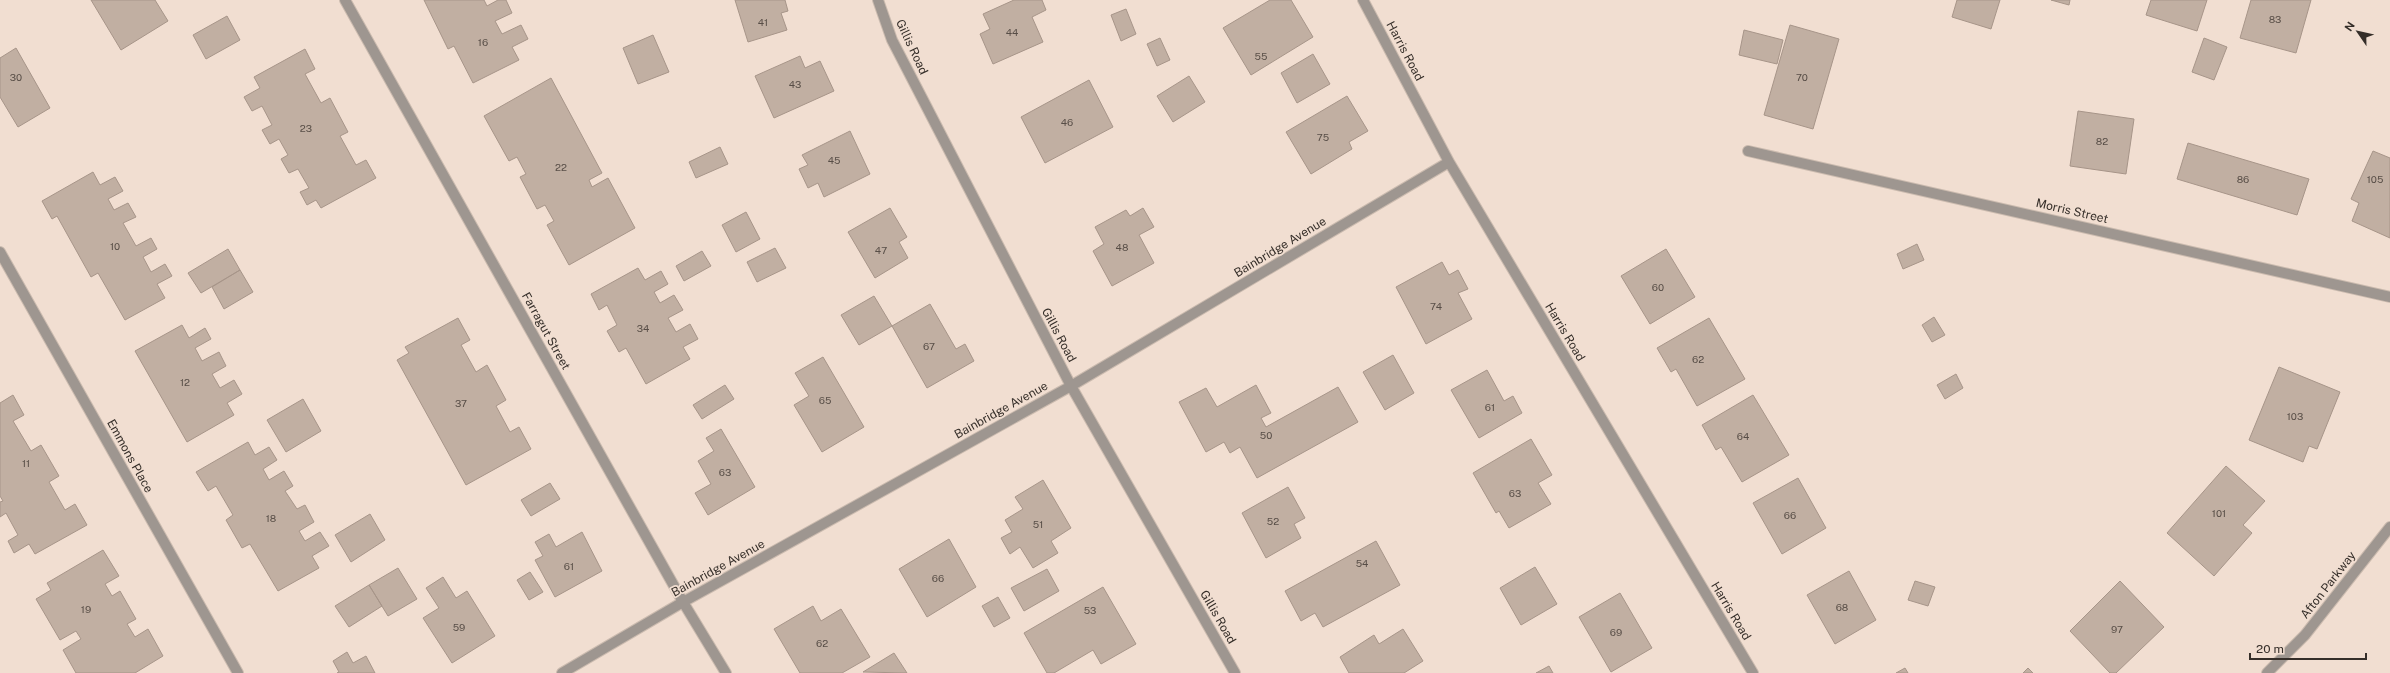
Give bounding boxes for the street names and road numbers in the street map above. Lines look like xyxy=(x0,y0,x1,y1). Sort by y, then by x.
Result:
street label: Gillis Road xyxy=(893,17,931,77)
street label: Harris Road xyxy=(1383,19,1427,83)
street label: Morris Street xyxy=(2035,196,2110,226)
street label: Bainbridge Avenue xyxy=(1232,214,1329,280)
street label: Farragut Street xyxy=(519,290,573,372)
street label: Harris Road xyxy=(1542,300,1588,364)
street label: Gillis Road xyxy=(1039,306,1079,364)
street label: Bainbridge Avenue xyxy=(952,378,1050,442)
street label: Emmons Place xyxy=(104,417,156,495)
street label: Bainbridge Avenue xyxy=(669,536,767,600)
street label: Afton Parkway xyxy=(2297,548,2359,621)
street label: Harris Road xyxy=(1708,579,1754,643)
street label: Gillis Road xyxy=(1197,588,1239,646)

